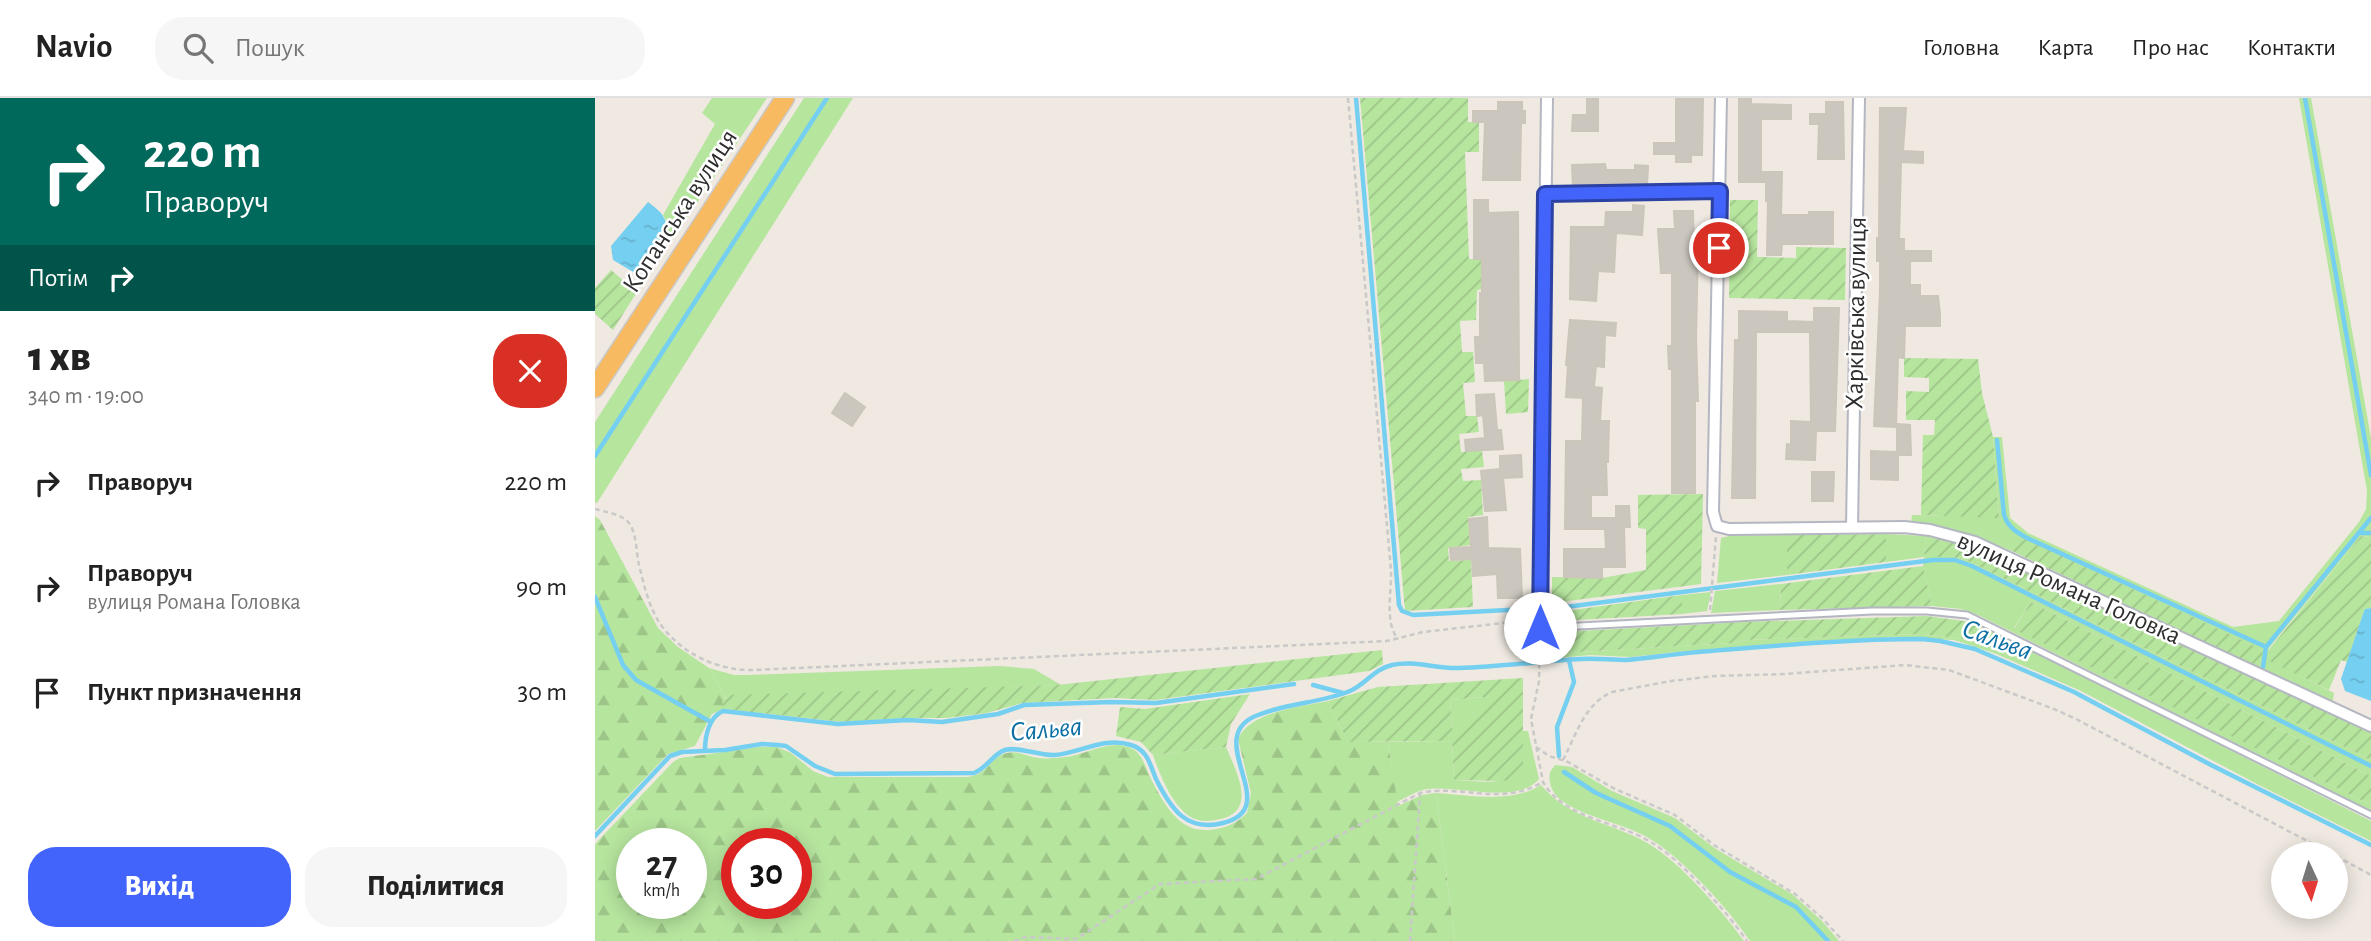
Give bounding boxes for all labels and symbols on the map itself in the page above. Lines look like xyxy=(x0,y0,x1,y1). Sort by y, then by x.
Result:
street label: Копанська вулиця xyxy=(618,125,742,297)
street label: Харківська вулиця xyxy=(1841,216,1871,410)
pin xyxy=(1689,218,1749,278)
street label: вулиця Романа Головка xyxy=(1953,527,2185,649)
position arrow xyxy=(1503,591,1577,665)
water label: Сальва xyxy=(1958,614,2036,666)
water label: Сальва xyxy=(1009,713,1083,747)
speed limit sign: 30 xyxy=(721,828,812,919)
north arrow xyxy=(2271,842,2349,919)

